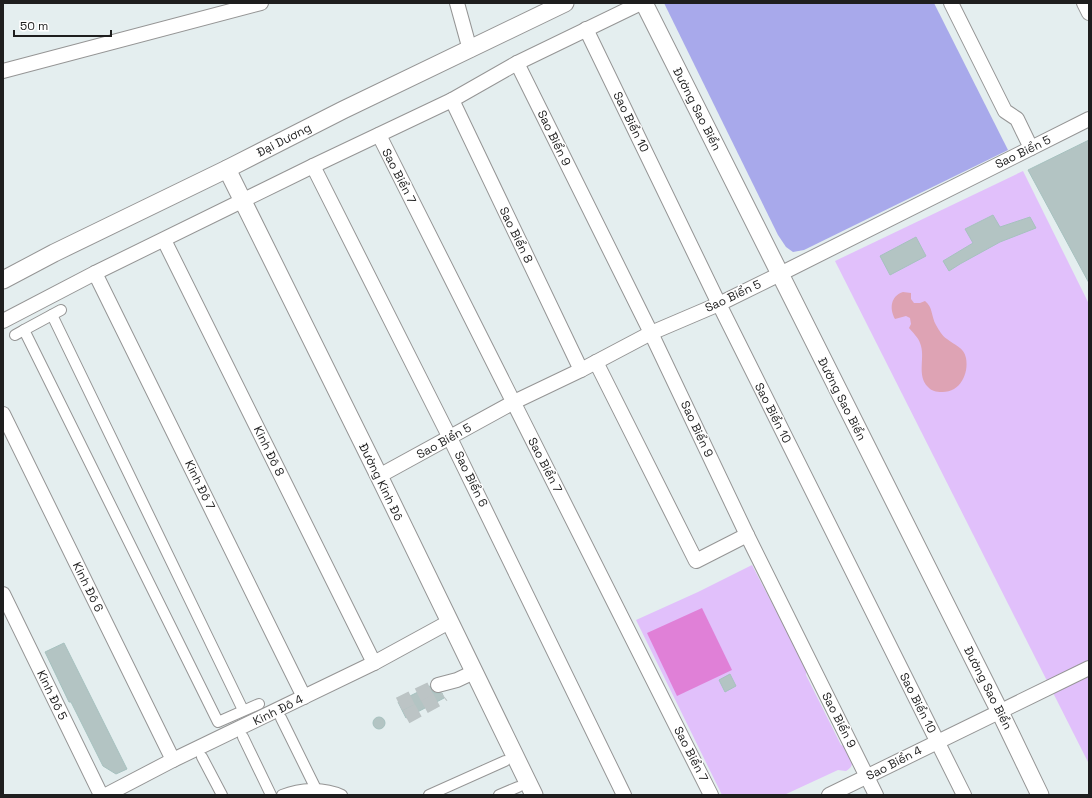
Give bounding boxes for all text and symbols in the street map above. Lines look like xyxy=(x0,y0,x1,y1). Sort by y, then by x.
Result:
scale bar xyxy=(14,12,111,38)
text: 50 m xyxy=(20,18,48,34)
street label: Đường Sao Biển xyxy=(669,65,725,153)
street label: Sao Biển 10 xyxy=(609,89,653,155)
street label: Sao Biển 9 xyxy=(534,107,574,169)
street label: Đại Dương xyxy=(254,119,314,161)
street label: Sao Biển 5 xyxy=(992,132,1054,172)
street label: Sao Biển 7 xyxy=(378,146,420,206)
street label: Sao Biển 8 xyxy=(496,204,536,266)
street label: Sao Biển 5 xyxy=(702,276,764,316)
street label: Đường Sao Biển xyxy=(814,355,870,443)
street label: Sao Biển 10 xyxy=(751,380,795,446)
street label: Sao Biển 9 xyxy=(677,398,717,460)
street label: Sao Biển 5 xyxy=(414,419,474,463)
street label: Kinh Đô 8 xyxy=(250,423,288,479)
street label: Sao Biển 7 xyxy=(524,435,566,495)
street label: Đường Kinh Đô xyxy=(355,440,407,524)
street label: Sao Biển 6 xyxy=(451,448,491,510)
street label: Kinh Đô 7 xyxy=(181,458,219,513)
street label: Kinh Đô 6 xyxy=(69,559,107,615)
street label: Đường Sao Biển xyxy=(960,644,1016,732)
street label: Kinh Đô 5 xyxy=(33,667,71,723)
street label: Sao Biển 10 xyxy=(896,670,940,736)
street label: Sao Biển 9 xyxy=(818,689,860,751)
street label: Kinh Đô 4 xyxy=(250,691,306,729)
street label: Sao Biển 7 xyxy=(670,724,712,784)
street label: Sao Biển 4 xyxy=(863,742,925,784)

